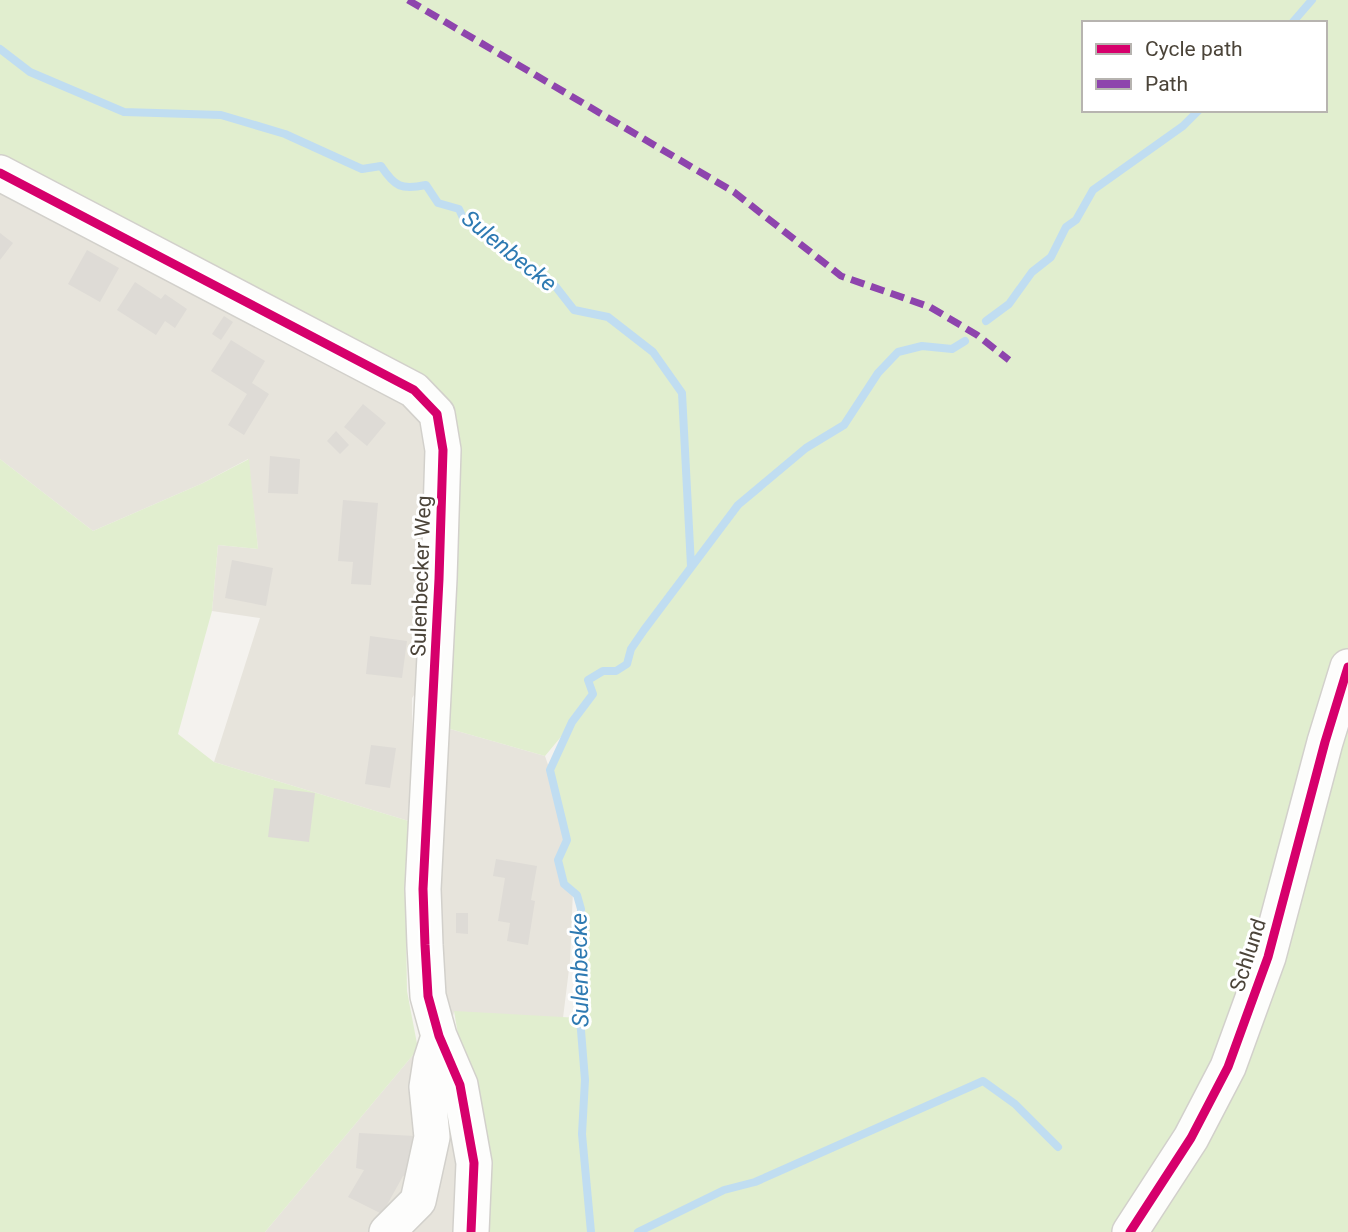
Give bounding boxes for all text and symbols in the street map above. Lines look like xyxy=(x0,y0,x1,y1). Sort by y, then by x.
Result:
legend xyxy=(1082,21,1327,112)
text: Cycle path xyxy=(1145,37,1243,61)
text: Path xyxy=(1145,72,1188,96)
water label: Sulenbecke xyxy=(456,205,562,297)
street label: Sulenbecker Weg xyxy=(406,495,436,657)
water label: Sulenbecke xyxy=(566,913,594,1027)
street label: Schlund xyxy=(1225,916,1271,994)

